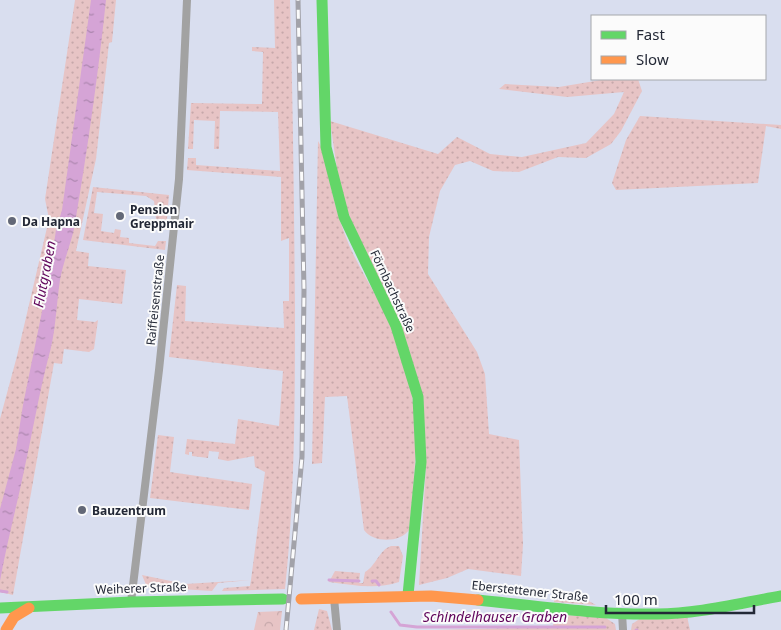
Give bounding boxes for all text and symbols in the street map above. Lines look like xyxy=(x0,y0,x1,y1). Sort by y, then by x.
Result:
legend xyxy=(591,15,766,80)
text: Fast xyxy=(636,24,665,44)
text: Slow xyxy=(636,49,669,69)
place label: Pension Greppmair xyxy=(130,201,195,232)
marker: Pension Greppmair xyxy=(114,210,126,222)
place label: Da Hapna xyxy=(22,213,80,230)
marker: Da Hapna xyxy=(6,215,18,227)
water label: Flutgraben xyxy=(28,239,60,309)
street label: Förnbachstraße xyxy=(366,247,420,335)
street label: Raiffeisenstraße xyxy=(142,254,168,346)
place label: Bauzentrum xyxy=(92,502,166,519)
marker: Bauzentrum xyxy=(76,504,88,516)
street label: Eberstettener Straße xyxy=(471,576,589,606)
street label: Weiherer Straße xyxy=(95,578,187,598)
scale bar xyxy=(606,582,754,614)
text: 100 m xyxy=(614,589,658,609)
water label: Schindelhauser Graben xyxy=(423,607,567,626)

